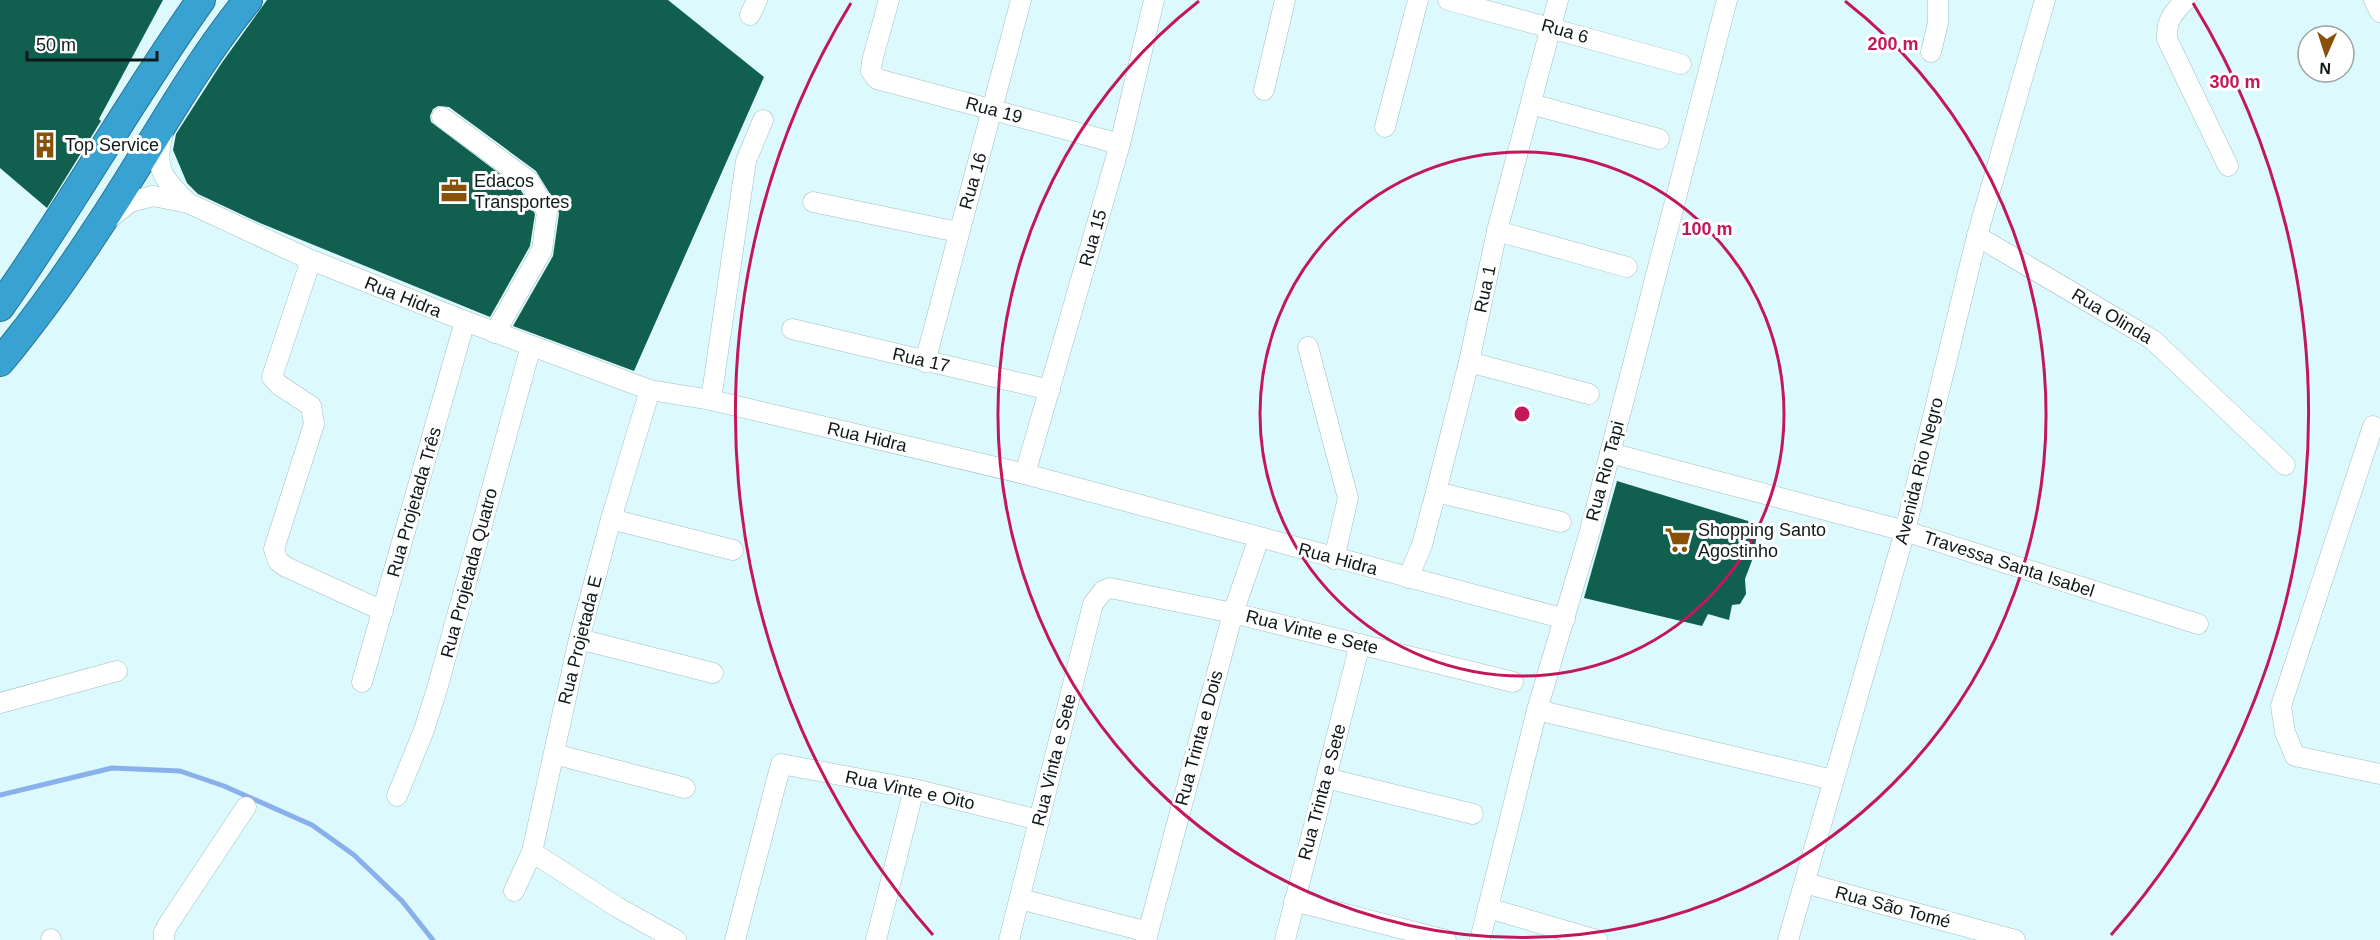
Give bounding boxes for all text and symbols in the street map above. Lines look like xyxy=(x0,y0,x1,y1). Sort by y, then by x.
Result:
street label: Rua 6 xyxy=(1539,15,1591,47)
scale bar xyxy=(27,24,158,62)
north arrow xyxy=(2296,24,2356,84)
text: 200 m xyxy=(1867,34,1919,54)
text: 50 m xyxy=(36,35,76,55)
text: N xyxy=(2319,60,2331,77)
text: 300 m xyxy=(2209,72,2261,92)
street label: Rua 19 xyxy=(963,93,1025,127)
building icon: Top Service xyxy=(30,130,60,160)
place label: Top Service xyxy=(65,135,159,155)
street label: Rua 16 xyxy=(955,150,991,212)
place label: Edacos Transportes xyxy=(474,171,569,212)
office icon: Edacos Transportes xyxy=(439,176,469,206)
street label: Rua 15 xyxy=(1075,207,1111,269)
text: 100 m xyxy=(1681,219,1733,239)
street label: Rua 1 xyxy=(1470,263,1500,315)
street label: Rua Hidra xyxy=(362,273,445,322)
street label: Rua Olinda xyxy=(2068,284,2157,348)
street label: Rua 17 xyxy=(890,344,952,376)
street label: Avenida Rio Negro xyxy=(1891,395,1947,547)
centre of rings xyxy=(1512,404,1532,424)
street label: Rua Hidra xyxy=(825,418,910,456)
street label: Rua Rio Tapi xyxy=(1582,419,1628,523)
street label: Rua Projetada Três xyxy=(383,425,445,579)
street label: Rua Projetada Quatro xyxy=(437,486,501,660)
place label: Shopping Santo Agostinho xyxy=(1698,520,1826,561)
supermarket icon: Shopping Santo Agostinho xyxy=(1663,525,1693,555)
street label: Travessa Santa Isabel xyxy=(1921,527,2097,601)
street label: Rua Hidra xyxy=(1296,539,1381,579)
street label: Rua Projetada E xyxy=(554,573,606,707)
street label: Rua Vinte e Sete xyxy=(1244,606,1380,658)
street label: Rua Trinta e Dois xyxy=(1171,668,1227,808)
street label: Rua Vinta e Sete xyxy=(1028,692,1080,828)
street label: Rua Trinta e Sete xyxy=(1294,722,1350,862)
street label: Rua Vinte e Oito xyxy=(843,767,977,813)
street label: Rua São Tomé xyxy=(1833,882,1953,932)

